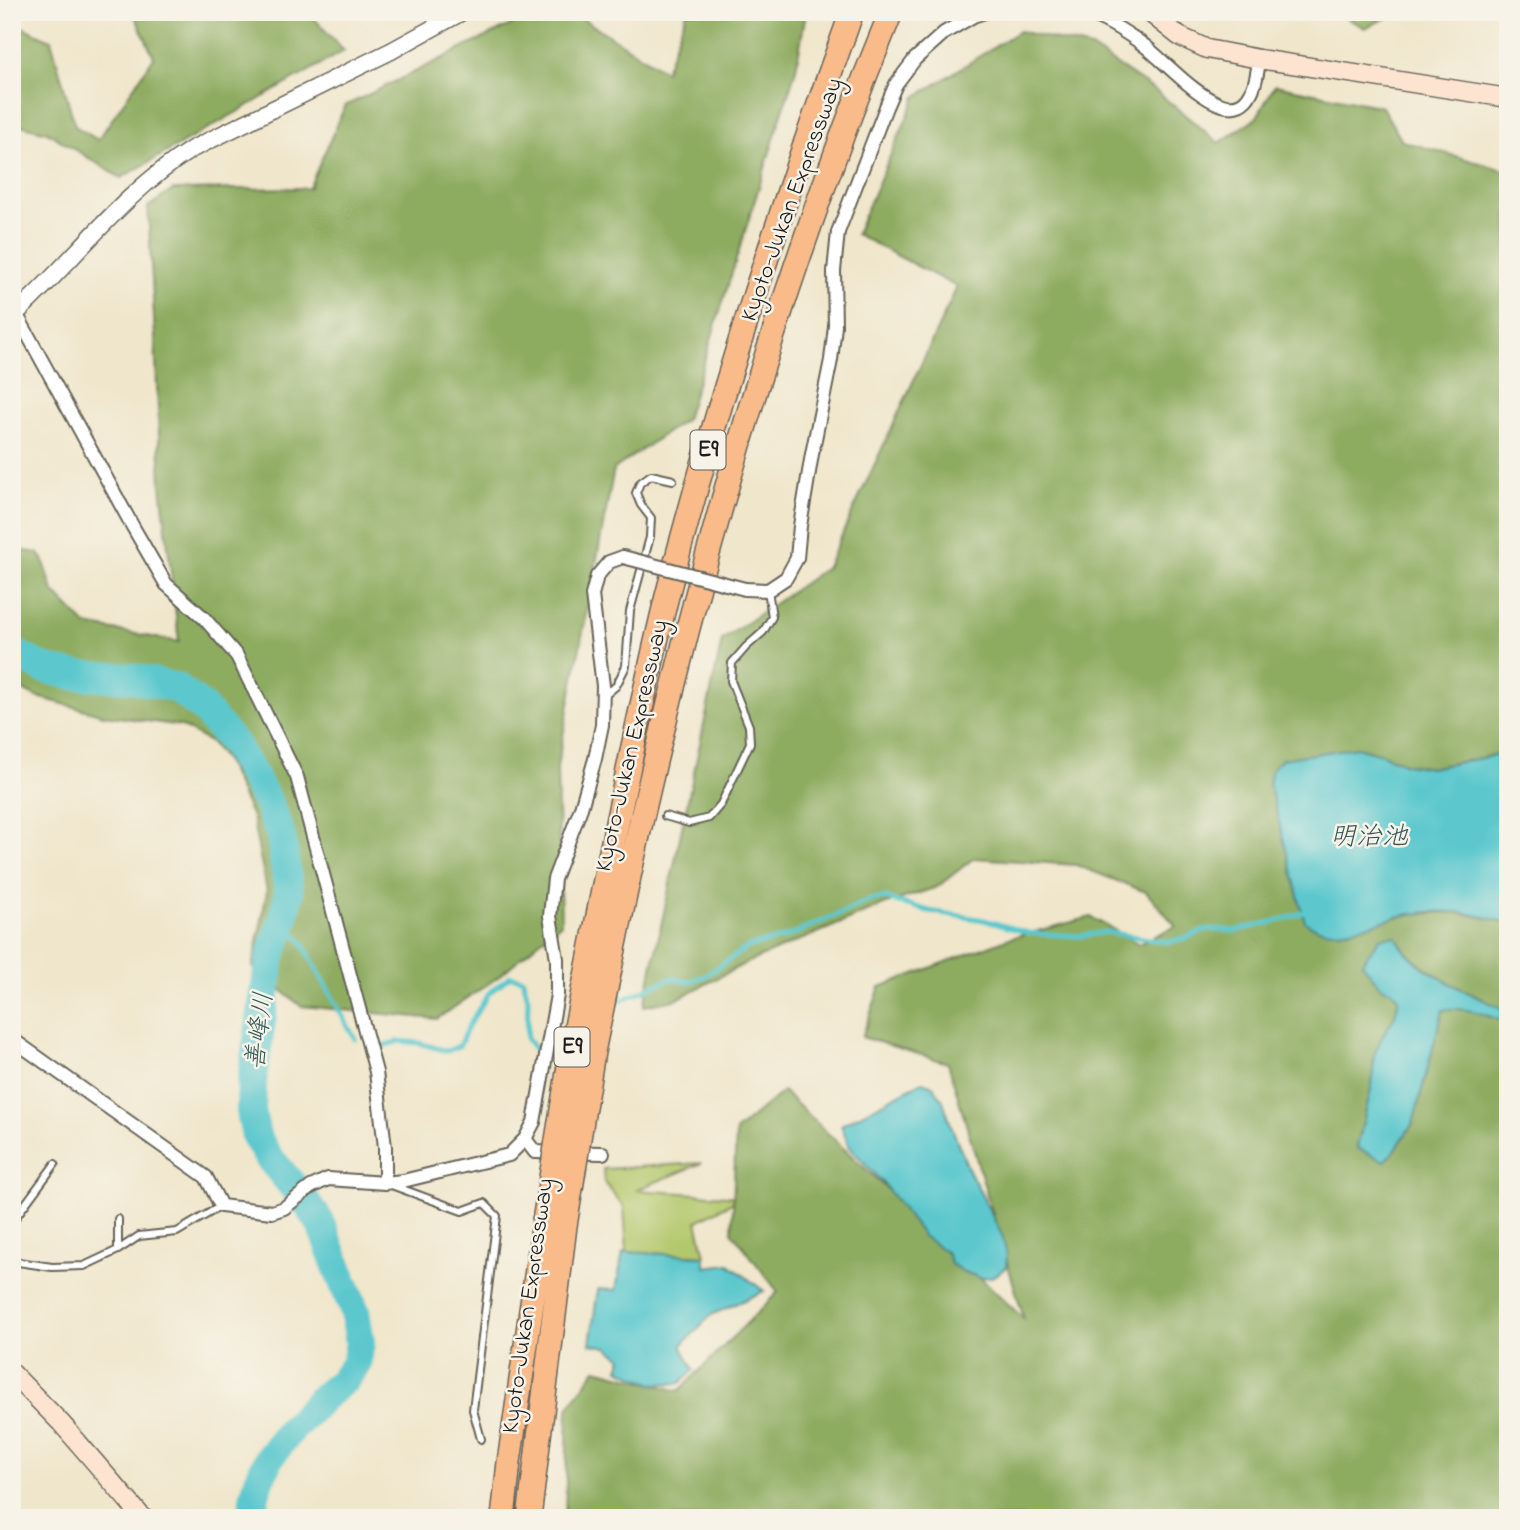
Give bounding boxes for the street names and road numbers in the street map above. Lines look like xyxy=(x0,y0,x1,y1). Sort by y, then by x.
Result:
street label: Kyoto-Jukan Expressway xyxy=(733,73,854,327)
road number: E9 xyxy=(690,431,726,470)
street label: Kyoto-Jukan Expressway xyxy=(587,617,680,876)
road number: E9 xyxy=(554,1028,590,1066)
street label: Kyoto-Jukan Expressway xyxy=(494,1176,565,1436)

